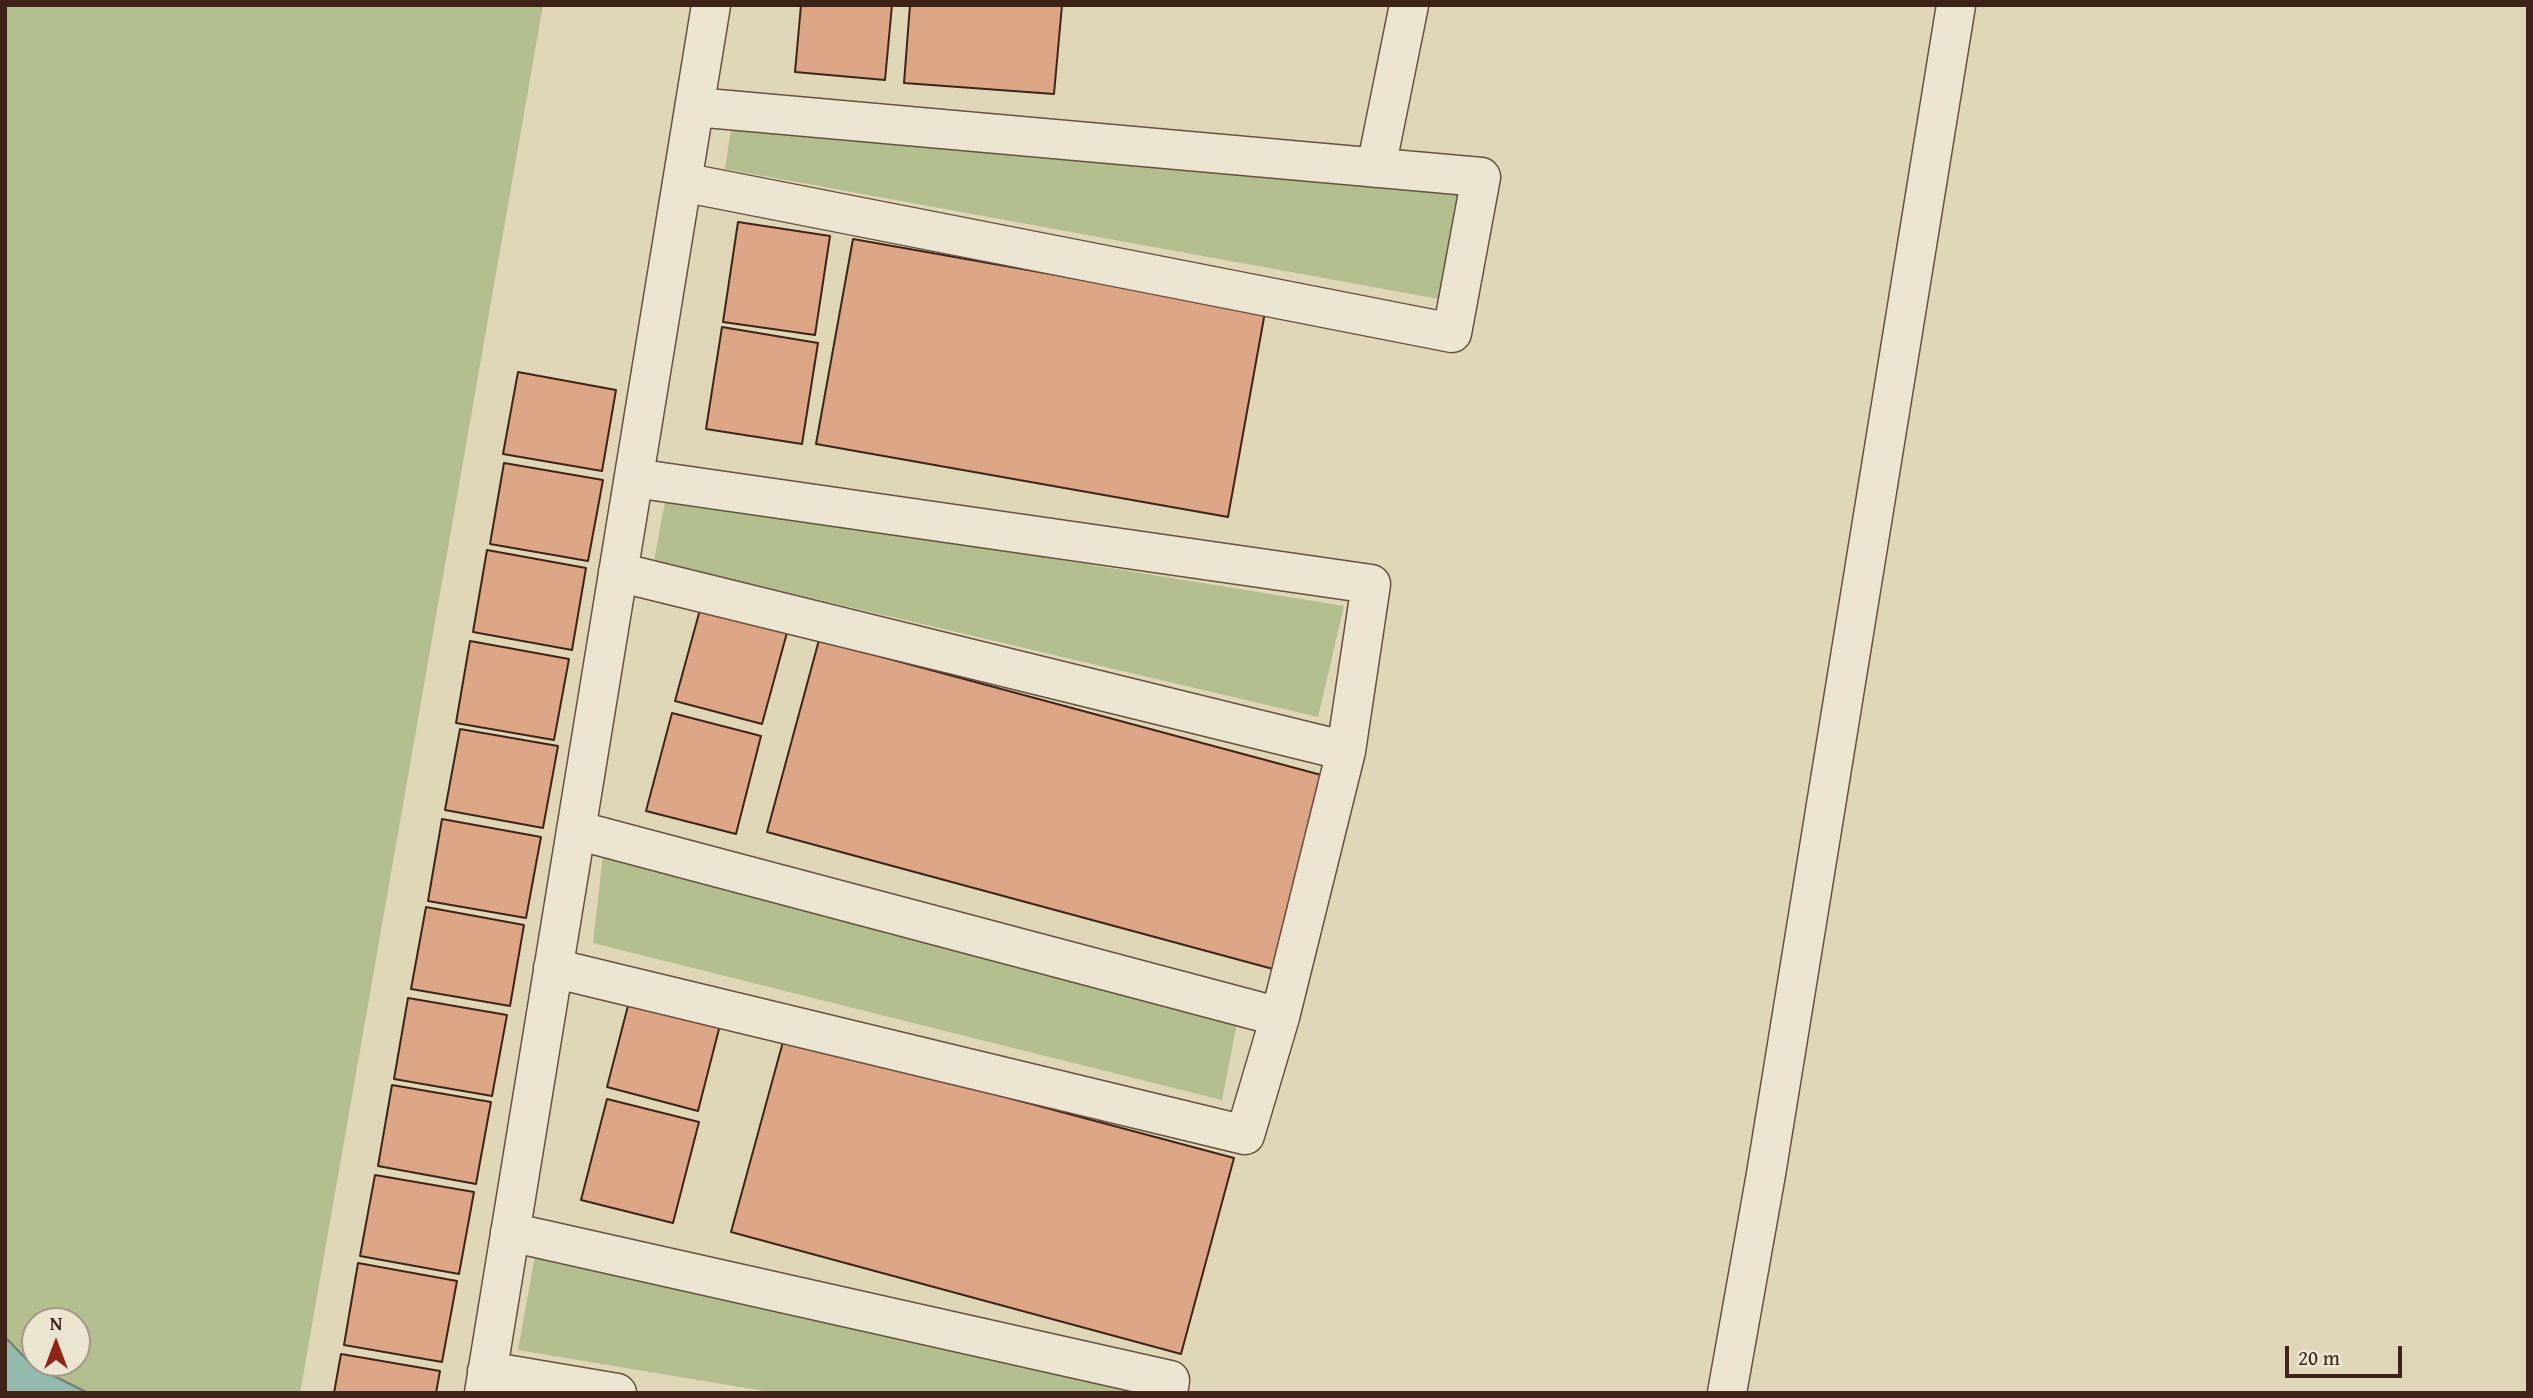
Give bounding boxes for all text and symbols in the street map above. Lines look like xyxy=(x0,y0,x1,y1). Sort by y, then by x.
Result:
north arrow xyxy=(21,1307,91,1377)
text: N xyxy=(50,1309,62,1337)
scale bar xyxy=(2288,1332,2405,1376)
text: 20 m xyxy=(2298,1342,2340,1373)

